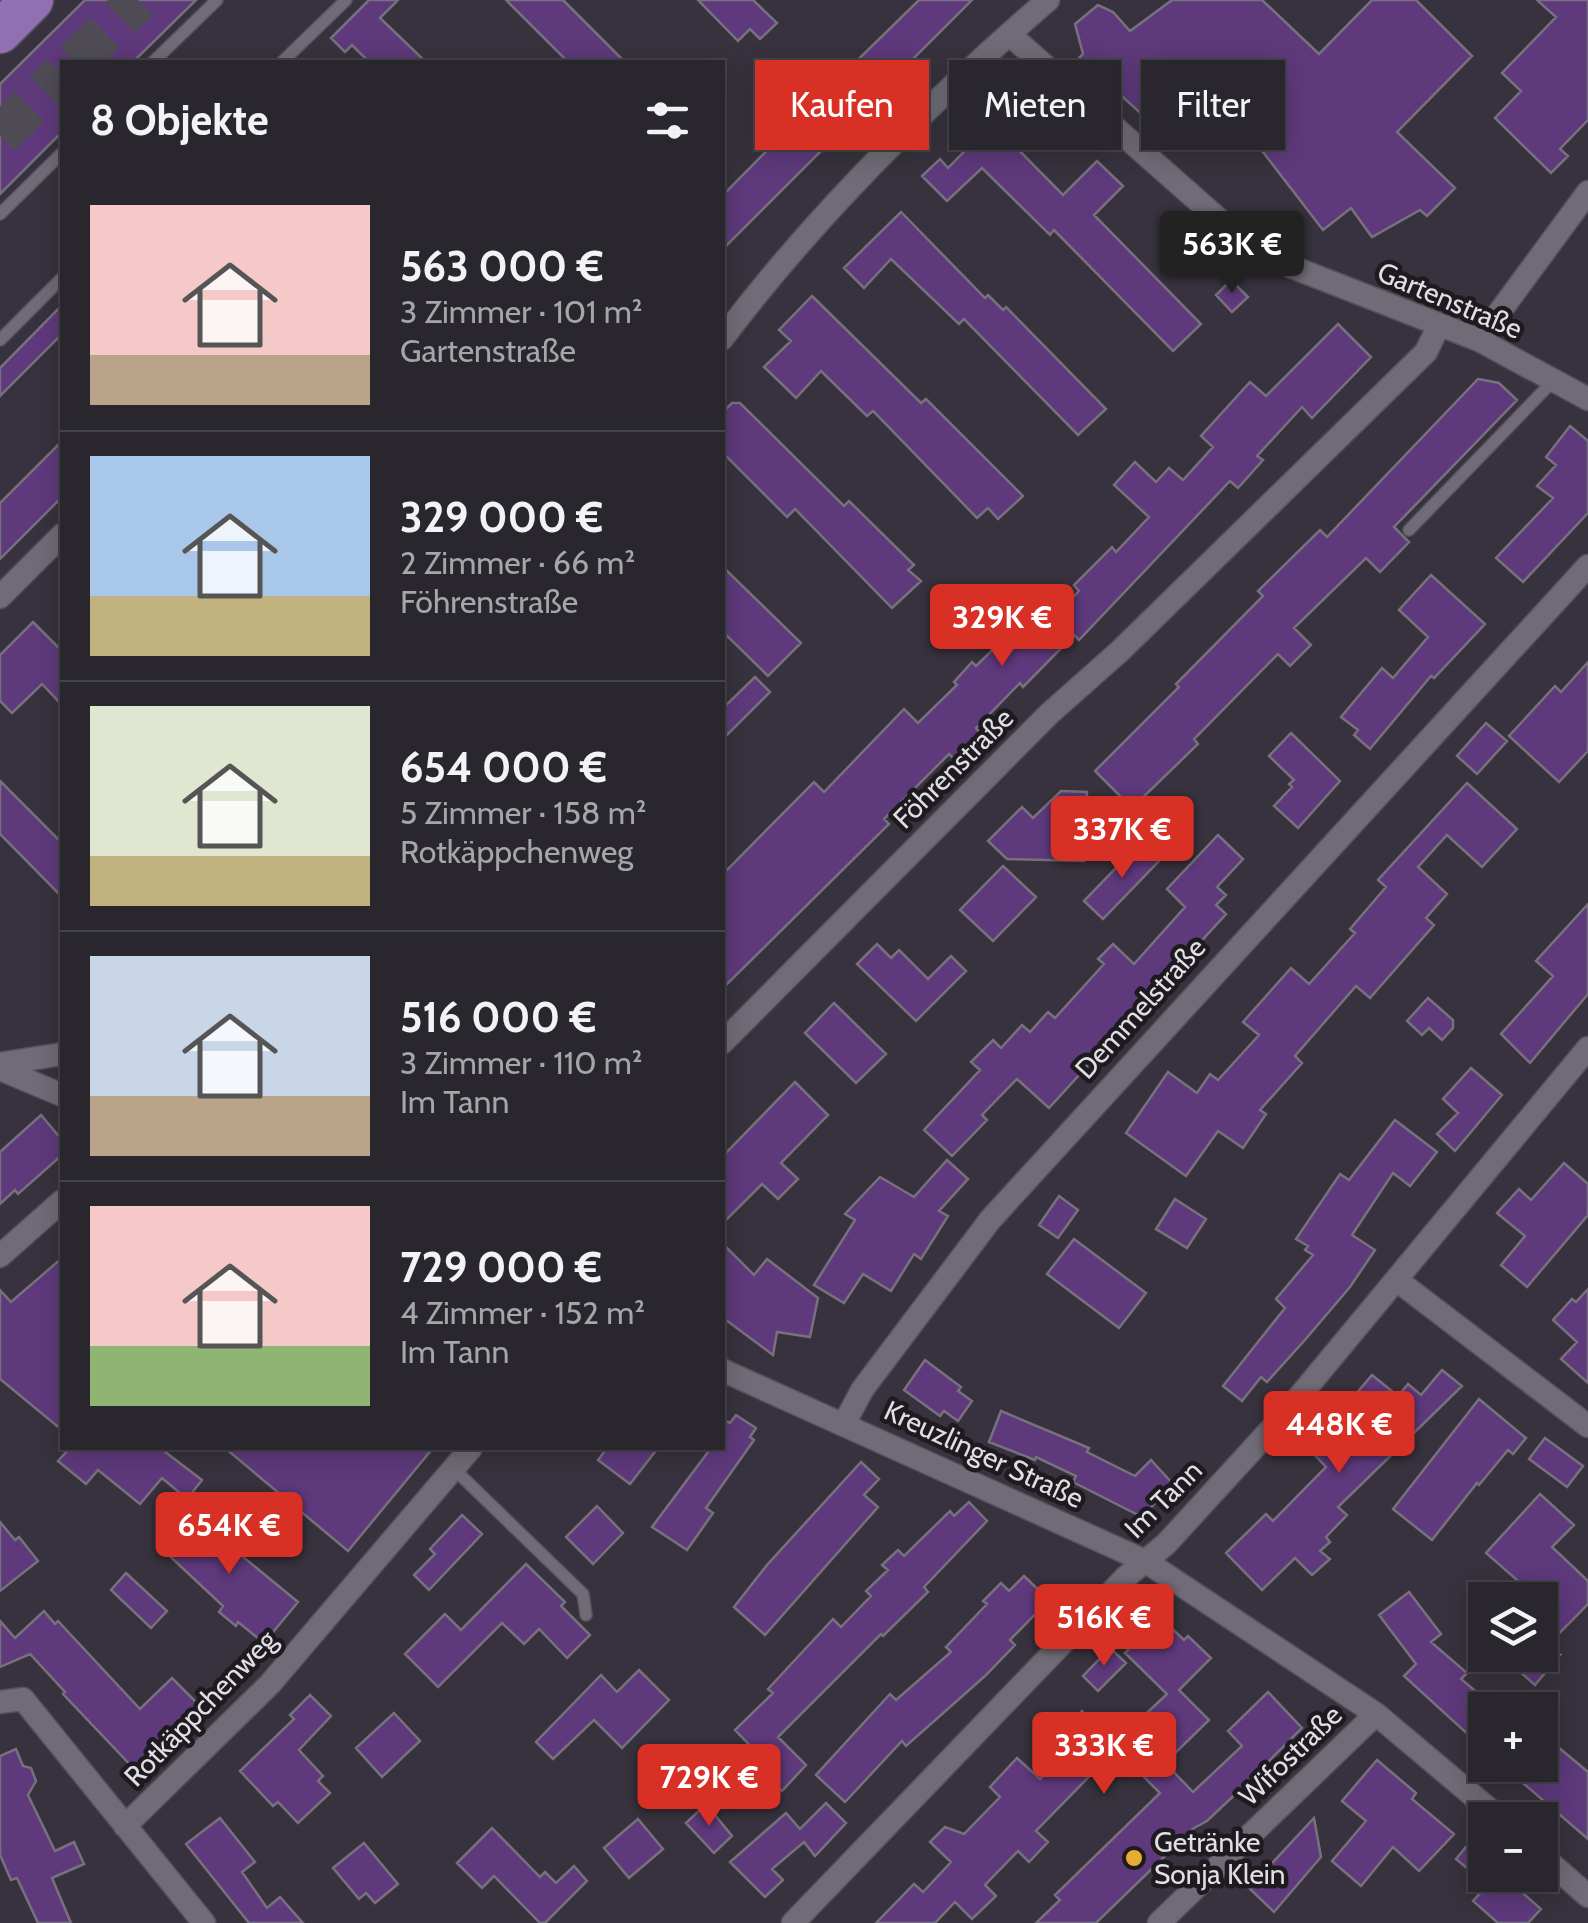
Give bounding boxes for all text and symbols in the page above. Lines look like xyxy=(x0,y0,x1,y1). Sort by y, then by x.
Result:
chip: Kaufen xyxy=(755,60,929,150)
chip: Mieten xyxy=(949,60,1121,150)
chip: Filter xyxy=(1141,60,1285,150)
icon: filters xyxy=(640,93,695,148)
text: 8 Objekte xyxy=(90,94,269,146)
pin: 563K € xyxy=(1151,211,1313,296)
text: 563K € xyxy=(1182,224,1282,263)
text: 563 000 € xyxy=(400,240,604,292)
icon: home xyxy=(170,245,290,365)
street label: Gartenstraße xyxy=(1373,254,1527,346)
text: 3 Zimmer · 101 m² xyxy=(400,292,642,331)
text: Gartenstraße xyxy=(400,331,576,370)
text: 329 000 € xyxy=(400,491,603,543)
icon: home xyxy=(170,496,290,616)
text: 2 Zimmer · 66 m² xyxy=(400,543,635,582)
text: Föhrenstraße xyxy=(400,582,578,621)
pin: 329K € xyxy=(921,584,1083,669)
text: 329K € xyxy=(952,597,1052,636)
street label: Föhrenstraße xyxy=(886,701,1020,835)
text: 654 000 € xyxy=(400,741,607,793)
icon: home xyxy=(170,746,290,866)
text: 5 Zimmer · 158 m² xyxy=(400,793,646,832)
pin: 337K € xyxy=(1041,796,1203,881)
text: 337K € xyxy=(1073,809,1171,848)
text: Rotkäppchenweg xyxy=(400,832,633,871)
street label: Demmelstraße xyxy=(1068,930,1212,1086)
text: 516 000 € xyxy=(400,991,596,1043)
icon: home xyxy=(170,996,290,1116)
text: 3 Zimmer · 110 m² xyxy=(400,1043,642,1082)
text: Im Tann xyxy=(400,1082,509,1121)
text: 729 000 € xyxy=(400,1241,602,1293)
icon: home xyxy=(170,1246,290,1366)
text: 4 Zimmer · 152 m² xyxy=(400,1293,645,1332)
text: Im Tann xyxy=(400,1332,509,1371)
pin: 448K € xyxy=(1258,1391,1420,1476)
street label: Kreuzlinger Straße xyxy=(879,1393,1089,1515)
text: 448K € xyxy=(1286,1404,1392,1443)
street label: Im Tann xyxy=(1117,1453,1209,1545)
pin: 654K € xyxy=(148,1492,310,1577)
text: 654K € xyxy=(178,1505,280,1544)
map controls xyxy=(1468,1582,1558,1892)
button: layers xyxy=(1468,1582,1558,1672)
pin: 516K € xyxy=(1023,1584,1185,1669)
text: 516K € xyxy=(1057,1597,1151,1636)
street label: Rotkäppchenweg xyxy=(117,1622,284,1793)
button: + xyxy=(1468,1692,1558,1782)
street label: Wifostraße xyxy=(1231,1698,1349,1812)
pin: 333K € xyxy=(1023,1712,1185,1797)
text: 333K € xyxy=(1054,1725,1154,1764)
pin: 729K € xyxy=(628,1744,790,1829)
text: 729K € xyxy=(659,1757,759,1796)
button: − xyxy=(1468,1802,1558,1892)
place label: Getränke Sonja Klein xyxy=(1154,1825,1285,1891)
marker: Getränke Sonja Klein xyxy=(1123,1847,1145,1869)

